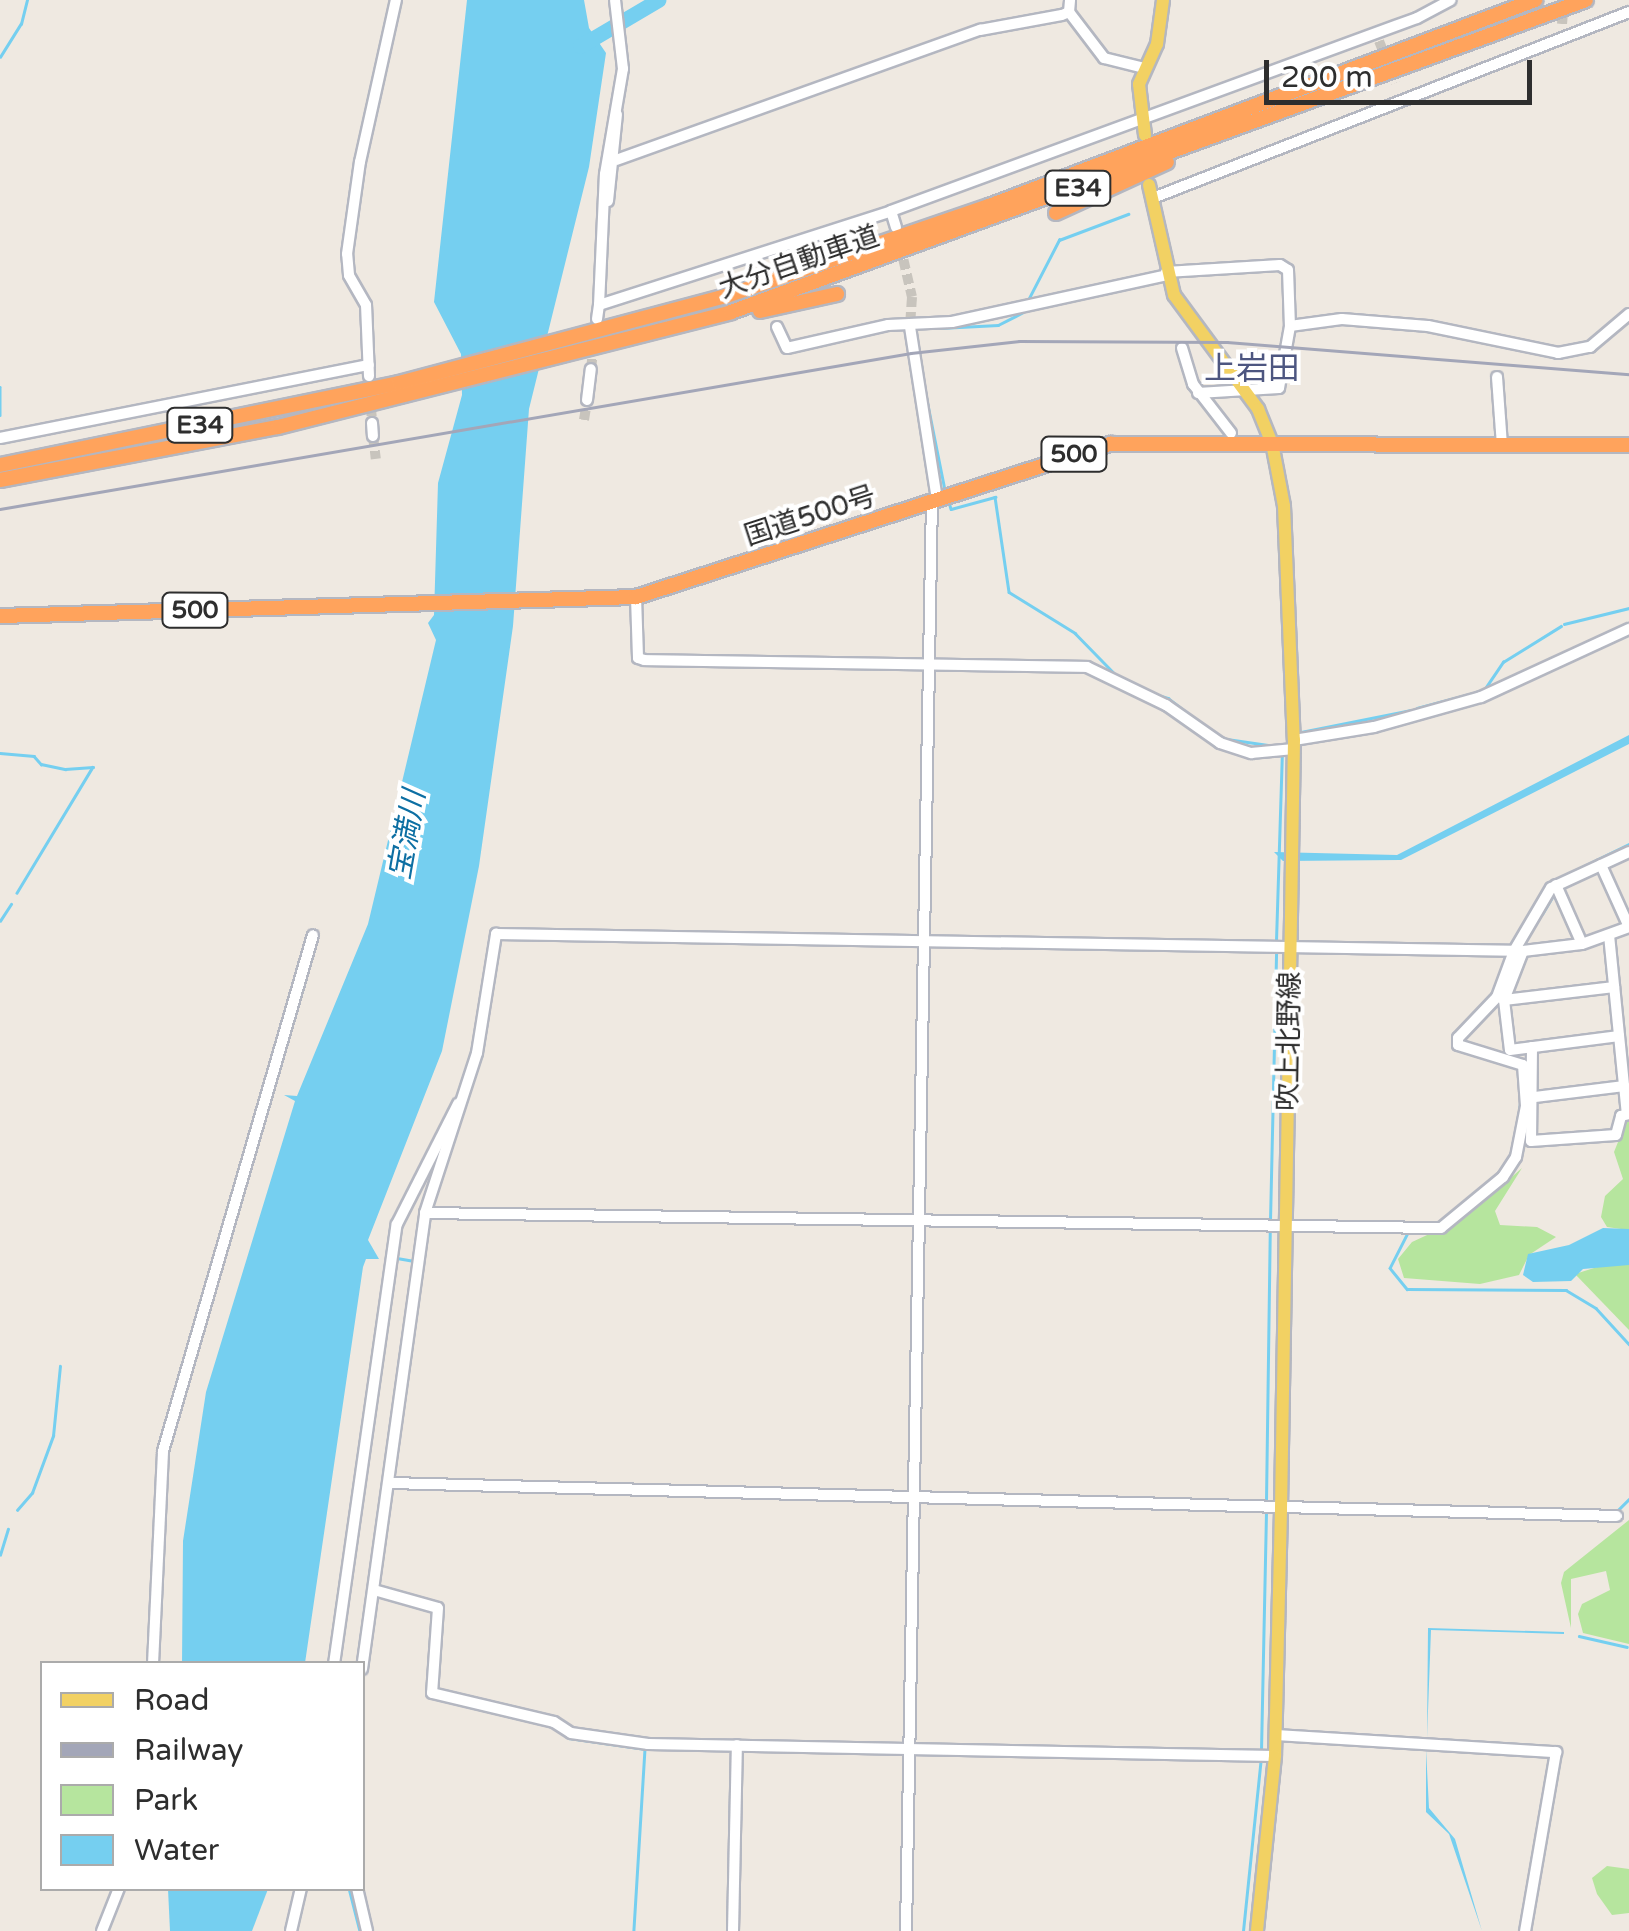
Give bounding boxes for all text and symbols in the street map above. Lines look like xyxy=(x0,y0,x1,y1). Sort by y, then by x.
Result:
scale bar xyxy=(1269,40,1536,102)
text: 200 m xyxy=(1281,59,1373,96)
road number: E34 xyxy=(1043,168,1113,208)
street label: 大分自動車道 xyxy=(714,219,884,305)
district label: 上岩田 xyxy=(1204,350,1300,388)
road number: E34 xyxy=(165,405,235,445)
road number: 500 xyxy=(1039,434,1109,474)
street label: 国道500号 xyxy=(740,479,880,553)
road number: 500 xyxy=(160,590,230,630)
water label: 宝満川 xyxy=(382,788,434,882)
street label: 吹上北野線 xyxy=(1271,971,1307,1111)
legend xyxy=(40,1661,365,1891)
text: Road xyxy=(134,1682,209,1719)
text: Railway xyxy=(134,1732,243,1769)
text: Park xyxy=(134,1782,198,1819)
text: Water xyxy=(134,1832,219,1869)

